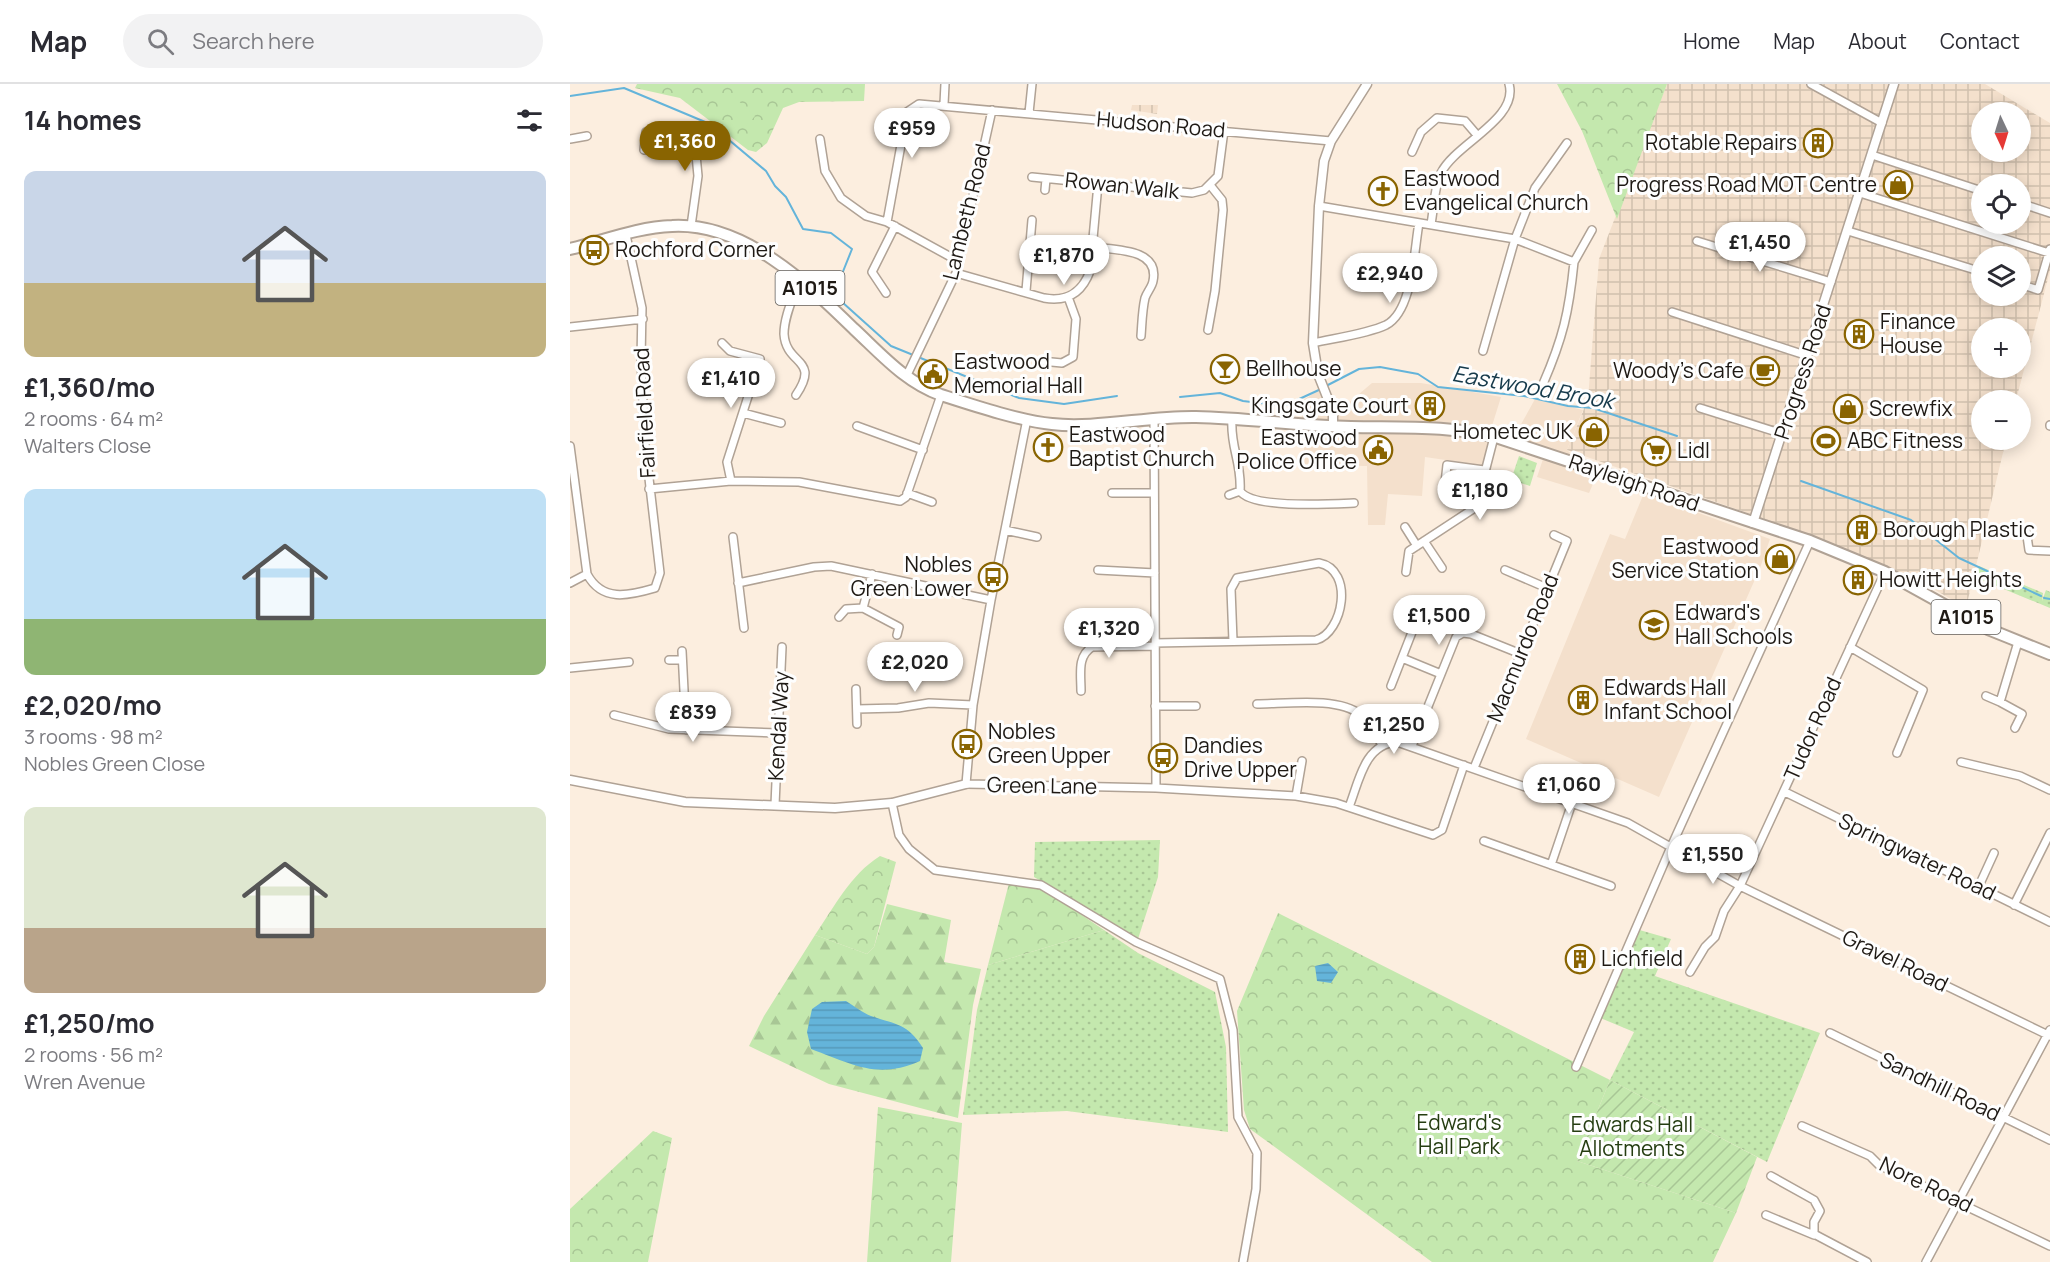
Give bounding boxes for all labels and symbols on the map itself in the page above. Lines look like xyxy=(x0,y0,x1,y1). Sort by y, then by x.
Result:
north arrow xyxy=(1971,102,2031,162)
street label: Hudson Road xyxy=(1096,104,1227,144)
pin: £959 xyxy=(876,108,948,159)
pin: £1,360 xyxy=(636,121,734,172)
building icon: Rotable Repairs xyxy=(1802,127,1834,159)
place label: Rotable Repairs xyxy=(1645,128,1797,156)
street label: Lambeth Road xyxy=(936,141,997,283)
place label: Eastwood Evangelical Church xyxy=(1404,164,1588,216)
street label: Rowan Walk xyxy=(1064,165,1181,205)
shop icon: Progress Road MOT Centre xyxy=(1882,169,1914,201)
place label: Progress Road MOT Centre xyxy=(1616,170,1877,198)
church icon: Eastwood Evangelical Church xyxy=(1367,175,1399,207)
pin: £1,450 xyxy=(1711,222,1809,273)
bus stop icon: Rochford Corner xyxy=(578,234,610,266)
place label: Rochford Corner xyxy=(615,235,776,263)
pin: £1,870 xyxy=(1015,235,1113,286)
pin: £2,940 xyxy=(1341,253,1439,304)
road number: A1015 xyxy=(776,271,844,305)
street label: Progress Road xyxy=(1767,301,1837,443)
place label: Finance House xyxy=(1880,307,1956,359)
building icon: Finance House xyxy=(1843,318,1875,350)
street label: Fairfield Road xyxy=(627,347,661,479)
place label: Eastwood Memorial Hall xyxy=(954,347,1083,399)
bar icon: Bellhouse xyxy=(1209,353,1241,385)
place label: Bellhouse xyxy=(1246,354,1342,382)
cafe icon: Woody's Cafe xyxy=(1749,355,1781,387)
place label: Woody's Cafe xyxy=(1613,356,1744,384)
pin: £1,410 xyxy=(682,358,780,409)
public building icon: Eastwood Memorial Hall xyxy=(917,358,949,390)
water label: Eastwood Brook xyxy=(1450,358,1619,416)
building icon: Kingsgate Court xyxy=(1414,390,1446,422)
place label: Kingsgate Court xyxy=(1251,391,1409,419)
shop icon: Screwfix xyxy=(1832,393,1864,425)
place label: Screwfix xyxy=(1869,394,1953,422)
shop icon: Hometec UK xyxy=(1578,416,1610,448)
place label: Hometec UK xyxy=(1453,417,1574,445)
place label: Eastwood Baptist Church xyxy=(1069,420,1214,472)
place label: Eastwood Police Office xyxy=(1236,423,1357,475)
sports icon: ABC Fitness xyxy=(1810,425,1842,457)
place label: ABC Fitness xyxy=(1847,426,1963,454)
church icon: Eastwood Baptist Church xyxy=(1032,431,1064,463)
public building icon: Eastwood Police Office xyxy=(1362,434,1394,466)
supermarket icon: Lidl xyxy=(1640,435,1672,467)
place label: Lidl xyxy=(1677,436,1710,464)
street label: Rayleigh Road xyxy=(1565,447,1703,517)
pin: £1,180 xyxy=(1431,470,1529,521)
building icon: Borough Plastic xyxy=(1846,514,1878,546)
place label: Borough Plastic xyxy=(1883,515,2035,543)
place label: Eastwood Service Station xyxy=(1612,532,1759,584)
shop icon: Eastwood Service Station xyxy=(1764,543,1796,575)
place label: Nobles Green Lower xyxy=(851,550,972,602)
bus stop icon: Nobles Green Lower xyxy=(977,561,1009,593)
building icon: Howitt Heights xyxy=(1842,564,1874,596)
place label: Howitt Heights xyxy=(1879,565,2022,593)
street label: Macmurdo Road xyxy=(1480,569,1565,726)
pin: £1,500 xyxy=(1390,595,1488,646)
place label: Edward's Hall Schools xyxy=(1675,598,1793,650)
road number: A1015 xyxy=(1932,600,2000,634)
pin: £1,320 xyxy=(1060,608,1158,659)
school or university icon: Edward's Hall Schools xyxy=(1638,609,1670,641)
pin: £2,020 xyxy=(866,642,964,693)
street label: Kendal Way xyxy=(761,670,795,782)
street label: Tudor Road xyxy=(1777,672,1847,785)
place label: Edwards Hall Infant School xyxy=(1604,673,1732,725)
building icon: Edwards Hall Infant School xyxy=(1567,684,1599,716)
pin: £839 xyxy=(657,692,729,743)
pin: £1,250 xyxy=(1345,704,1443,755)
place label: Nobles Green Upper xyxy=(988,717,1111,769)
bus stop icon: Nobles Green Upper xyxy=(951,728,983,760)
place label: Dandies Drive Upper xyxy=(1184,731,1297,783)
bus stop icon: Dandies Drive Upper xyxy=(1147,742,1179,774)
pin: £1,060 xyxy=(1520,764,1618,815)
street label: Green Lane xyxy=(987,770,1097,800)
street label: Springwater Road xyxy=(1834,806,2001,906)
pin: £1,550 xyxy=(1664,834,1762,885)
street label: Gravel Road xyxy=(1838,922,1953,998)
building icon: Lichfield xyxy=(1564,943,1596,975)
place label: Lichfield xyxy=(1601,944,1683,972)
street label: Sandhill Road xyxy=(1876,1045,2005,1127)
park label: Edward's Hall Park xyxy=(1416,1108,1502,1160)
park label: Edwards Hall Allotments xyxy=(1571,1110,1693,1162)
street label: Nore Road xyxy=(1875,1150,1978,1219)

